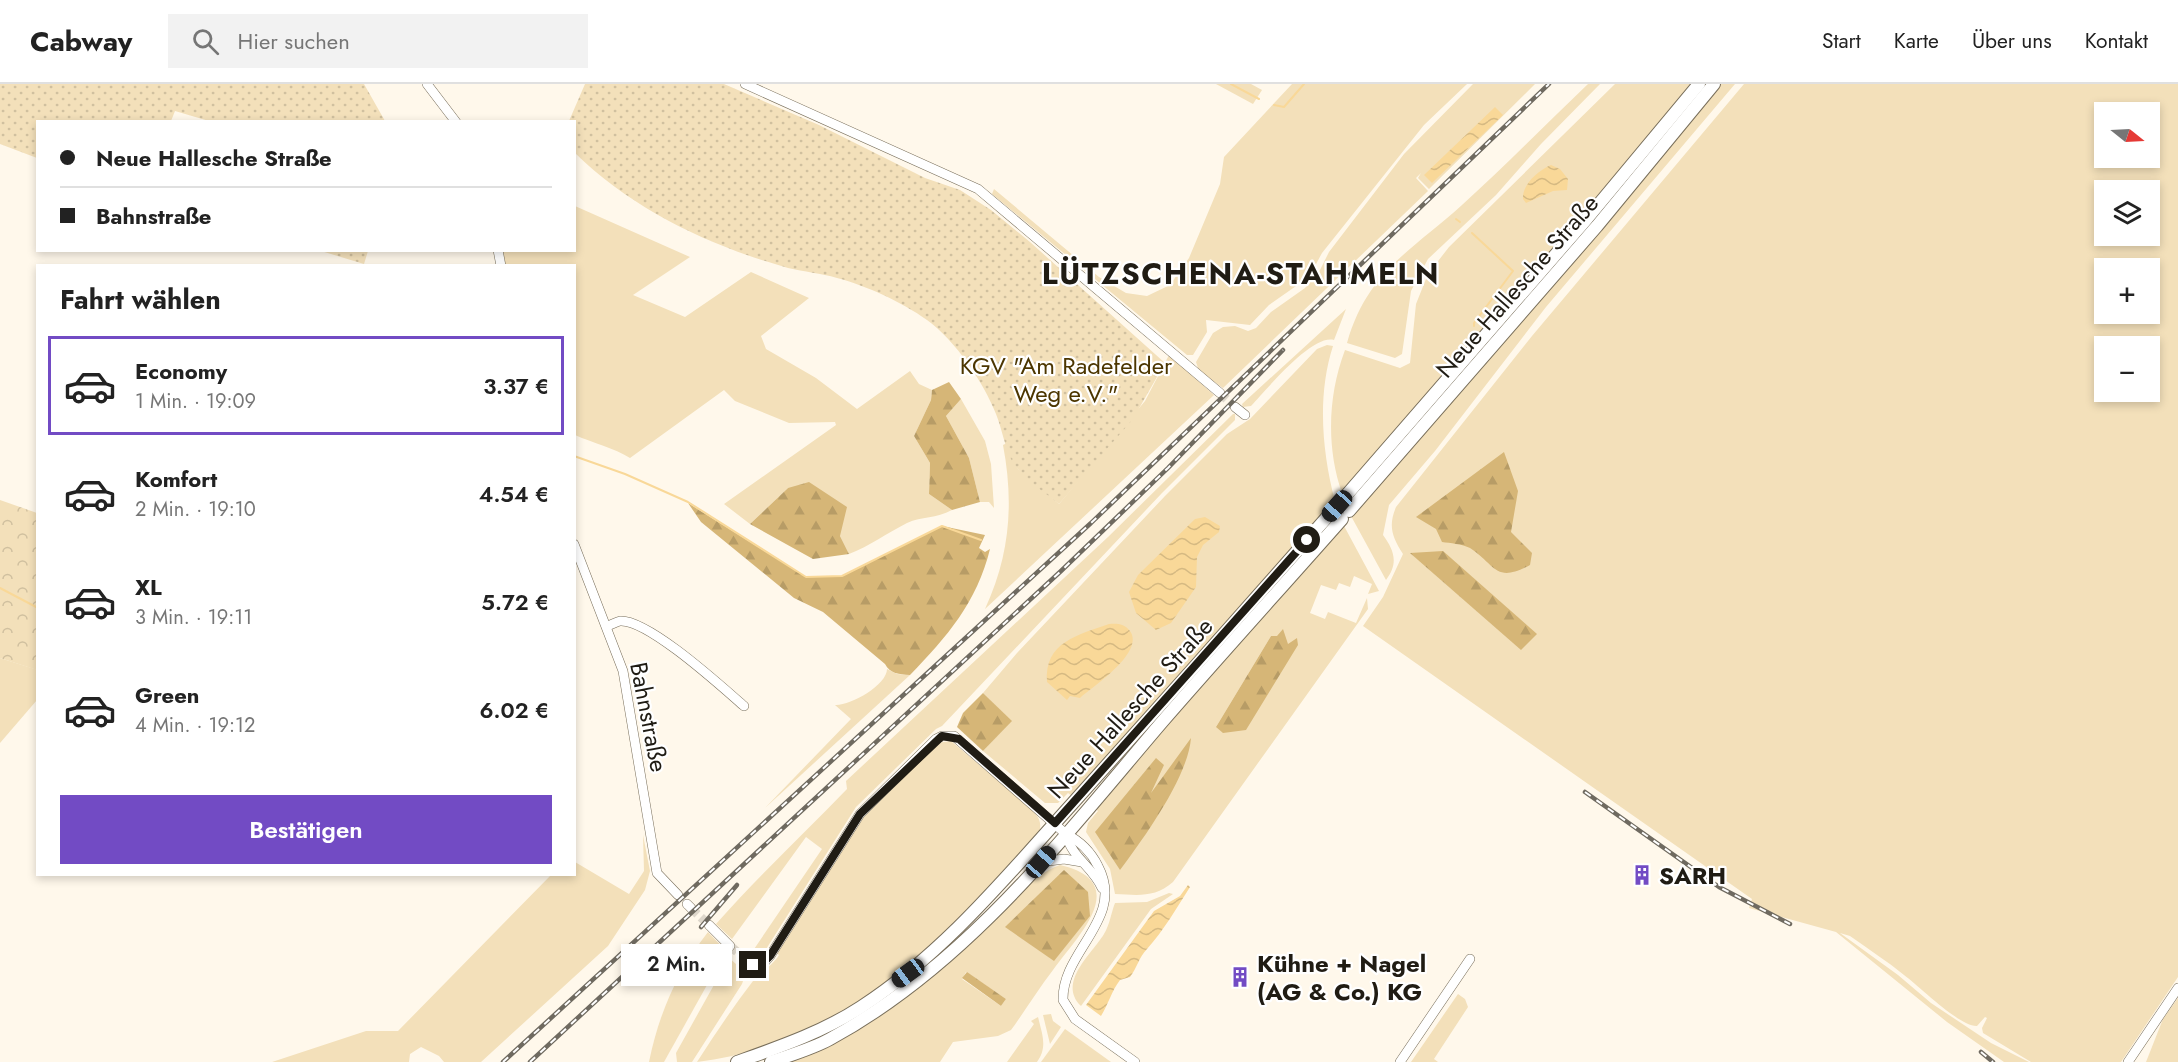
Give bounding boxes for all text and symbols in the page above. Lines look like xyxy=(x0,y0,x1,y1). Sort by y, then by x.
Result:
search box xyxy=(168,14,588,68)
text: Cabway xyxy=(30,21,132,62)
icon: search xyxy=(189,25,222,58)
text: Hier suchen xyxy=(237,25,350,57)
text: Start xyxy=(1822,26,1861,56)
text: Karte xyxy=(1894,26,1939,56)
text: Über uns xyxy=(1972,26,2052,56)
text: Kontakt xyxy=(2085,26,2148,56)
north arrow xyxy=(2094,102,2160,168)
map controls xyxy=(2094,102,2160,402)
text: Neue Hallesche Straße xyxy=(96,142,332,174)
button: layers xyxy=(2094,180,2160,246)
street label: Neue Hallesche Straße xyxy=(1427,187,1607,385)
text: Bahnstraße xyxy=(96,200,211,232)
district label: LÜTZSCHENA-STAHMELN xyxy=(1042,252,1440,295)
button: + xyxy=(2094,258,2160,324)
text: Fahrt wählen xyxy=(60,280,221,319)
button: − xyxy=(2094,336,2160,402)
park label: KGV "Am Radefelder Weg e.V." xyxy=(960,348,1173,411)
text: Economy xyxy=(135,355,227,387)
icon: car xyxy=(63,359,117,413)
text: 3.37 € xyxy=(483,370,549,402)
text: 1 Min. · 19:09 xyxy=(135,387,256,416)
text: Komfort xyxy=(135,463,217,495)
icon: car xyxy=(63,467,117,521)
text: 4.54 € xyxy=(479,478,549,510)
car xyxy=(1318,487,1356,525)
text: 2 Min. · 19:10 xyxy=(135,495,256,524)
route start xyxy=(1293,526,1320,553)
text: XL xyxy=(135,571,162,603)
icon: car xyxy=(63,575,117,629)
text: 5.72 € xyxy=(481,586,549,618)
text: 3 Min. · 19:11 xyxy=(135,603,252,632)
street label: Neue Hallesche Straße xyxy=(1039,610,1221,806)
street label: Bahnstraße xyxy=(621,659,677,775)
text: Green xyxy=(135,679,199,711)
icon: car xyxy=(63,683,117,737)
text: 6.02 € xyxy=(480,694,549,726)
text: 4 Min. · 19:12 xyxy=(135,711,255,740)
button: Bestätigen xyxy=(60,795,552,864)
car xyxy=(1022,843,1060,881)
place label: SARH xyxy=(1659,858,1726,893)
building icon: SARH xyxy=(1630,863,1654,887)
callout: 2 Min. xyxy=(621,944,732,986)
place label: Kühne + Nagel (AG & Co.) KG xyxy=(1257,946,1426,1009)
text: 2 Min. xyxy=(647,950,706,979)
route end xyxy=(739,951,766,978)
car xyxy=(888,955,928,991)
building icon: Kühne + Nagel (AG & Co.) KG xyxy=(1228,965,1252,989)

